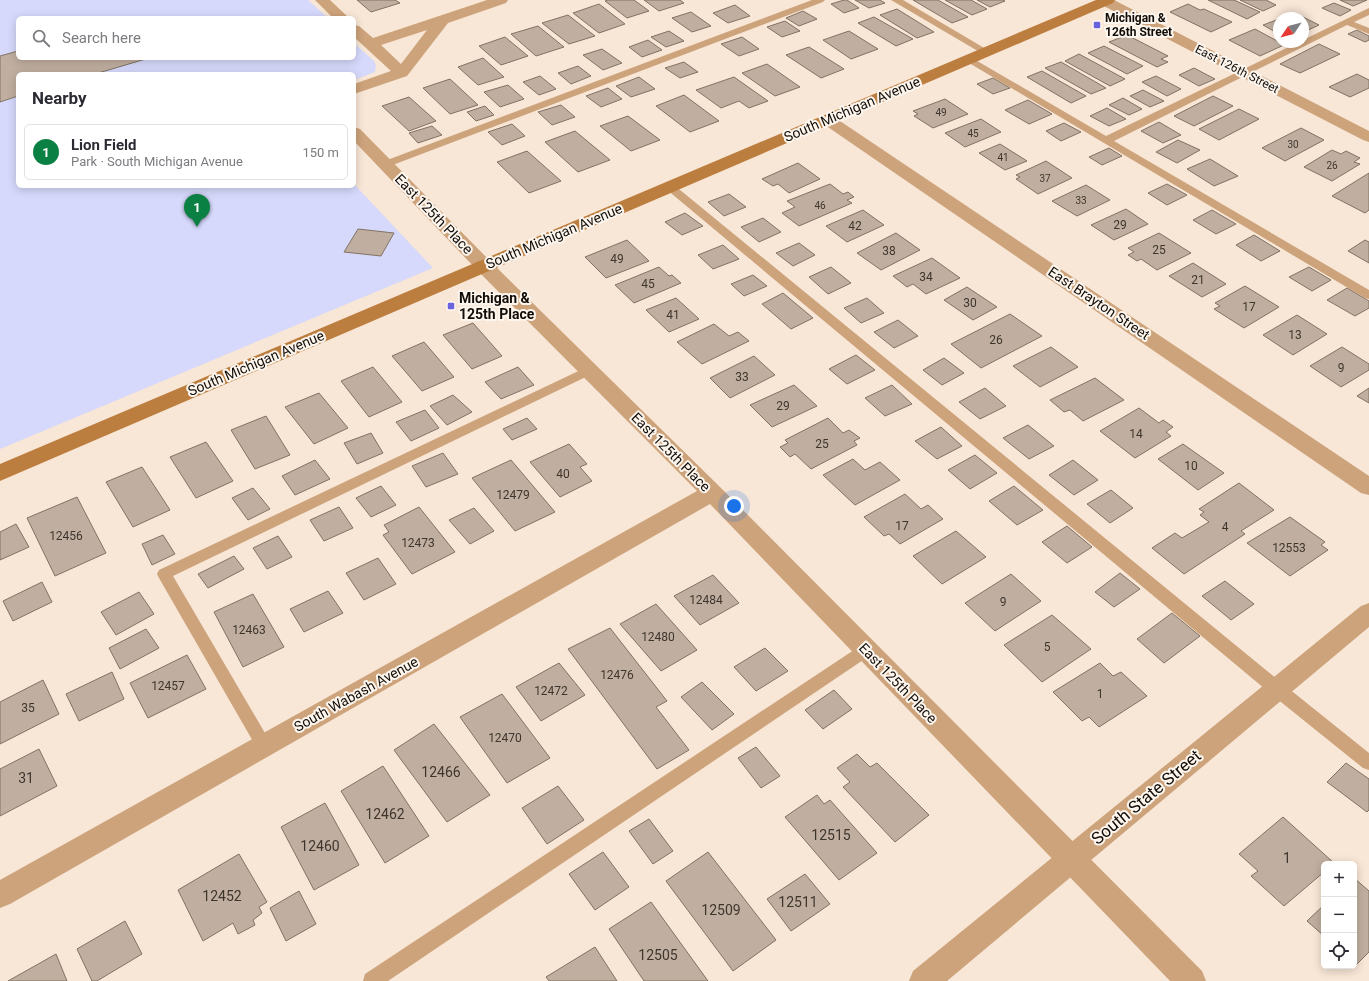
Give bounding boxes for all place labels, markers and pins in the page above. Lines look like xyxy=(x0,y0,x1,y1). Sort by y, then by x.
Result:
place label: Michigan & 126th Street xyxy=(1105,11,1172,39)
marker: Michigan & 126th Street xyxy=(1092,20,1102,30)
pin: 1 xyxy=(184,194,210,227)
place label: Michigan & 125th Place xyxy=(459,290,535,322)
marker: Michigan & 125th Place xyxy=(446,301,456,311)

